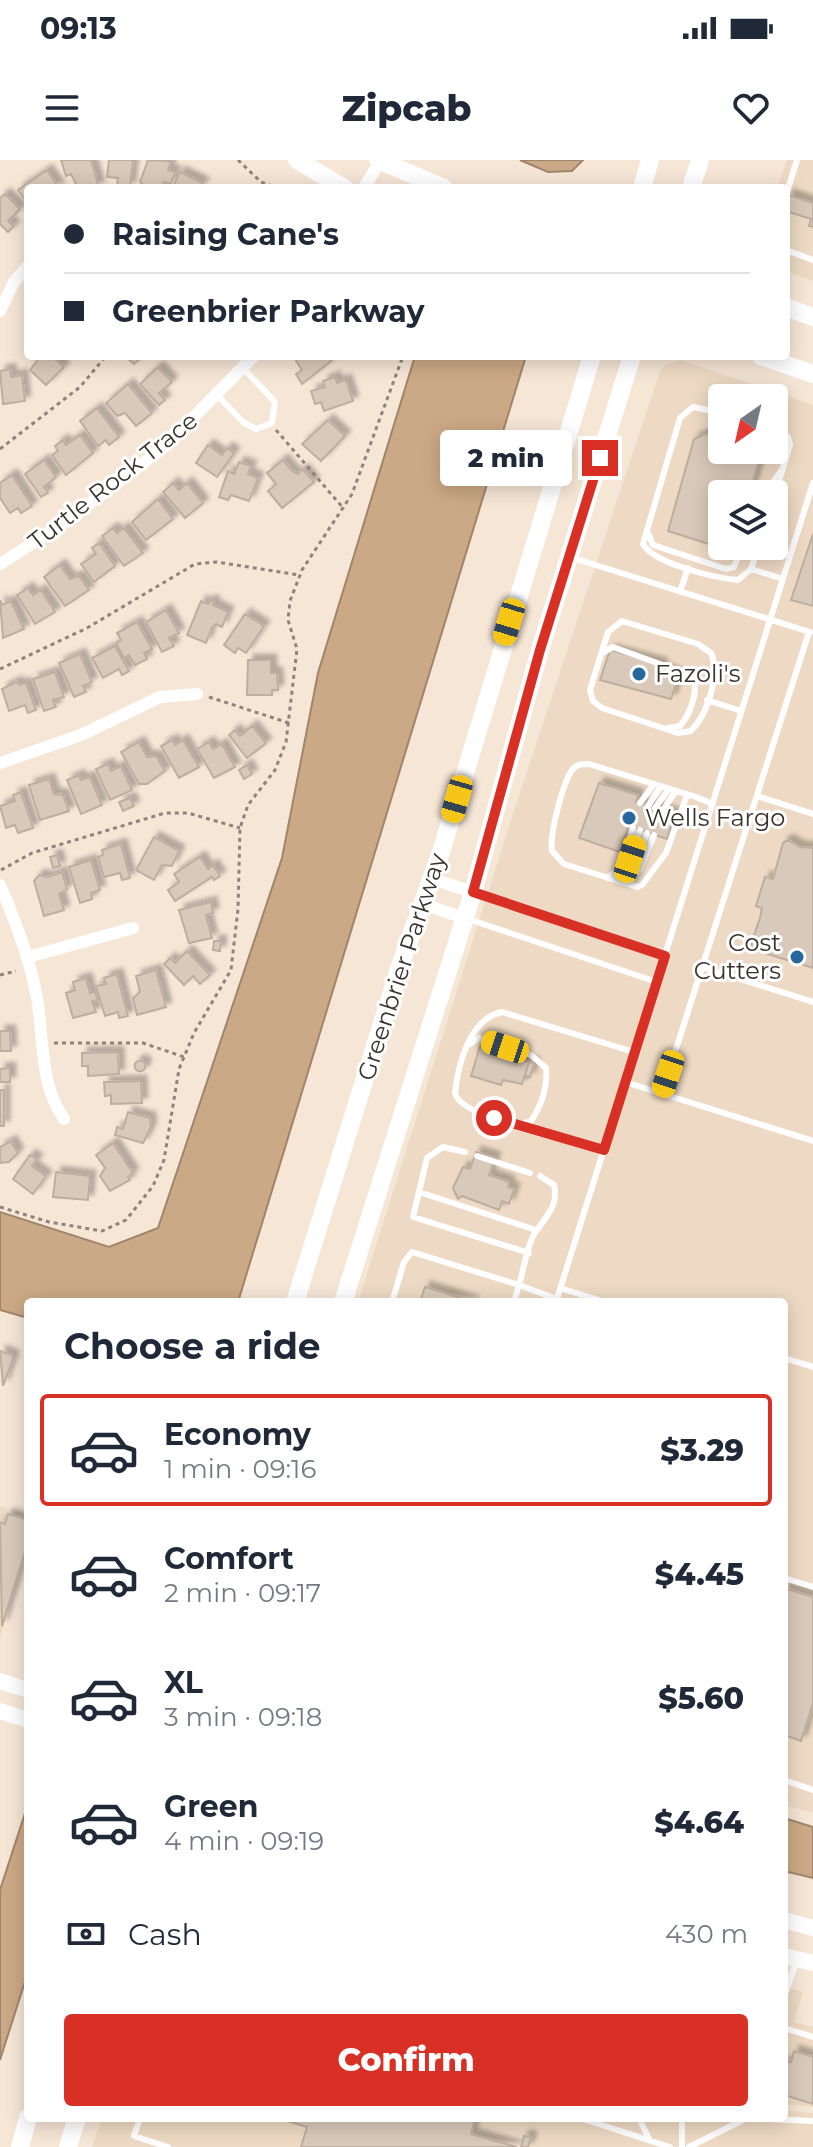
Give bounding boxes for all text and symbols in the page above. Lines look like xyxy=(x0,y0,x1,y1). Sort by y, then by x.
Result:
text: 09:13 xyxy=(40,10,117,47)
icon: menu xyxy=(40,86,84,130)
text: Zipcab xyxy=(341,86,472,130)
icon: heart xyxy=(729,86,773,130)
text: Raising Cane's xyxy=(112,216,339,253)
text: Greenbrier Parkway xyxy=(112,293,424,330)
north arrow xyxy=(708,384,788,464)
map controls xyxy=(708,384,788,560)
street label: Turtle Rock Trace xyxy=(22,405,203,556)
callout: 2 min xyxy=(440,430,572,486)
route end xyxy=(582,440,618,476)
text: 2 min xyxy=(468,442,544,474)
button: layers xyxy=(708,480,788,560)
car xyxy=(491,596,527,648)
place label: Fazoli's xyxy=(655,659,740,688)
marker: Fazoli's xyxy=(630,665,648,683)
car xyxy=(439,773,475,825)
place label: Wells Fargo xyxy=(645,803,785,832)
marker: Wells Fargo xyxy=(620,809,638,827)
car xyxy=(611,832,649,886)
street label: Greenbrier Parkway xyxy=(351,850,452,1084)
place label: Cost Cutters xyxy=(694,928,781,985)
marker: Cost Cutters xyxy=(788,948,806,966)
car xyxy=(478,1028,532,1066)
car xyxy=(649,1047,687,1101)
route start xyxy=(476,1100,512,1136)
text: Choose a ride xyxy=(64,1324,321,1368)
icon: car xyxy=(68,1414,140,1486)
text: Economy xyxy=(164,1416,311,1453)
text: $3.29 xyxy=(660,1432,744,1469)
text: 1 min · 09:16 xyxy=(164,1453,316,1485)
icon: car xyxy=(68,1538,140,1610)
text: Comfort xyxy=(164,1540,294,1577)
text: $4.45 xyxy=(655,1556,744,1593)
text: 2 min · 09:17 xyxy=(164,1577,321,1609)
icon: car xyxy=(68,1662,140,1734)
text: XL xyxy=(164,1664,203,1701)
text: $5.60 xyxy=(658,1680,744,1717)
text: 3 min · 09:18 xyxy=(164,1701,322,1733)
icon: car xyxy=(68,1786,140,1858)
text: Green xyxy=(164,1788,258,1825)
text: $4.64 xyxy=(654,1804,744,1841)
text: 4 min · 09:19 xyxy=(164,1825,324,1857)
icon: cash xyxy=(64,1912,108,1956)
text: Cash xyxy=(128,1916,202,1953)
text: 430 m xyxy=(665,1918,748,1950)
button: Confirm xyxy=(64,2014,748,2106)

